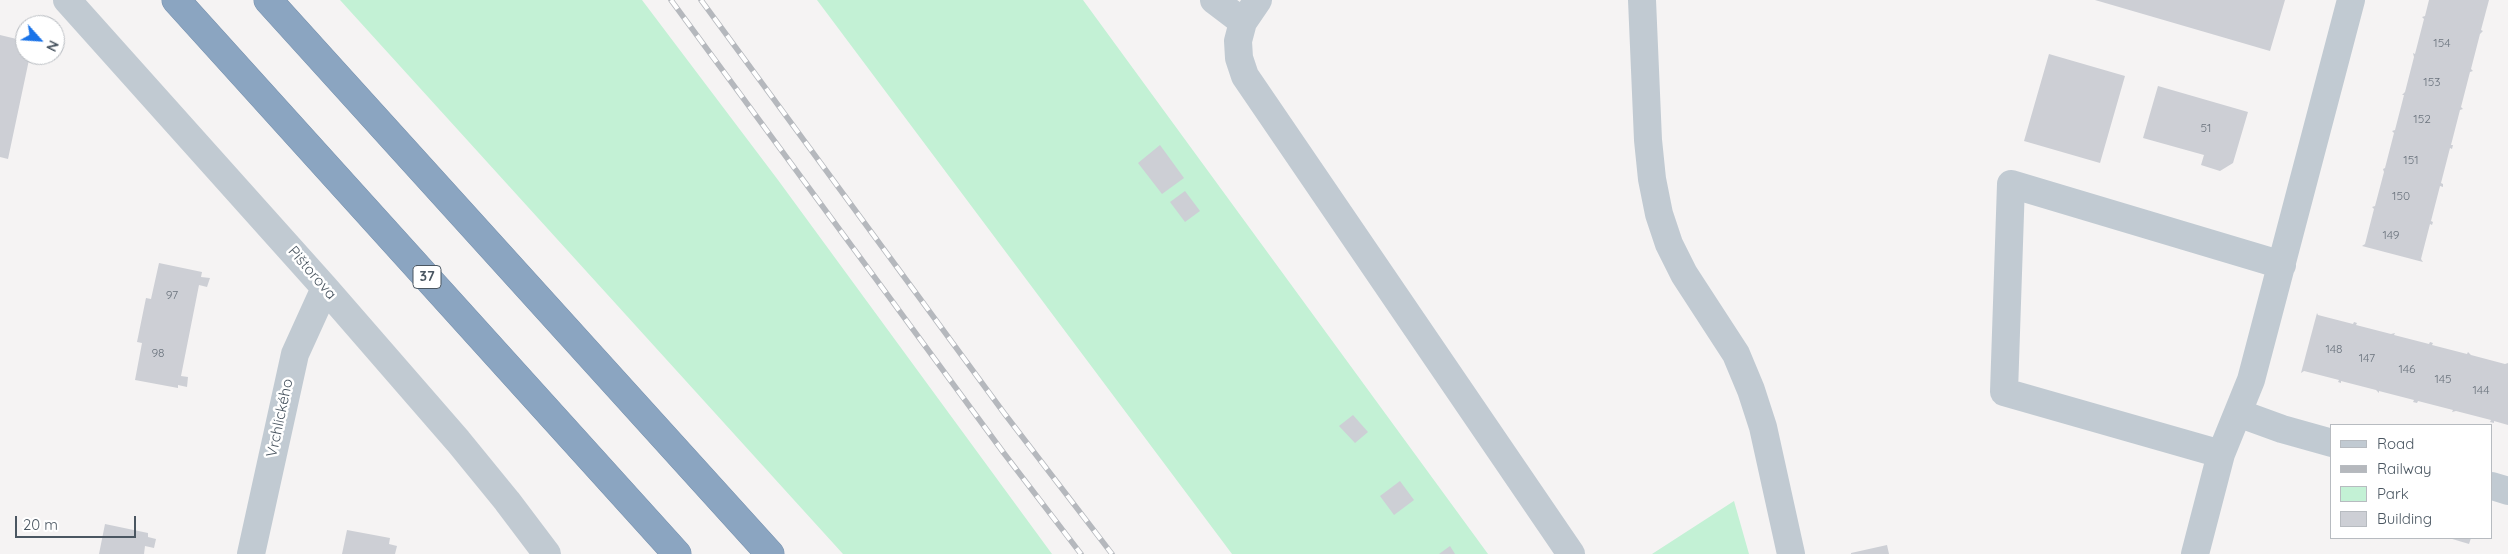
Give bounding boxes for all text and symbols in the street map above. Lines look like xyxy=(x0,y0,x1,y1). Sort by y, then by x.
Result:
north arrow xyxy=(15,15,65,65)
house number: 154 xyxy=(2433,36,2451,50)
text: N xyxy=(42,38,63,55)
house number: 153 xyxy=(2423,75,2441,89)
house number: 152 xyxy=(2413,112,2431,126)
house number: 51 xyxy=(2201,121,2211,135)
house number: 151 xyxy=(2403,153,2419,167)
house number: 150 xyxy=(2392,189,2410,203)
house number: 149 xyxy=(2382,228,2400,242)
street label: Pištorova xyxy=(284,243,340,303)
road number: 37 xyxy=(413,266,441,288)
house number: 97 xyxy=(166,288,178,302)
house number: 148 xyxy=(2325,342,2343,356)
house number: 98 xyxy=(151,346,165,360)
house number: 147 xyxy=(2359,351,2375,365)
house number: 146 xyxy=(2398,362,2416,376)
house number: 145 xyxy=(2434,372,2452,386)
street label: Vrchlického xyxy=(263,377,297,459)
house number: 144 xyxy=(2473,383,2489,397)
legend xyxy=(2330,424,2493,539)
text: Road xyxy=(2377,434,2414,453)
text: Railway xyxy=(2377,459,2432,478)
text: Park xyxy=(2377,484,2409,503)
scale bar xyxy=(18,506,139,538)
text: Building xyxy=(2377,509,2432,528)
text: 20 m xyxy=(23,515,58,534)

